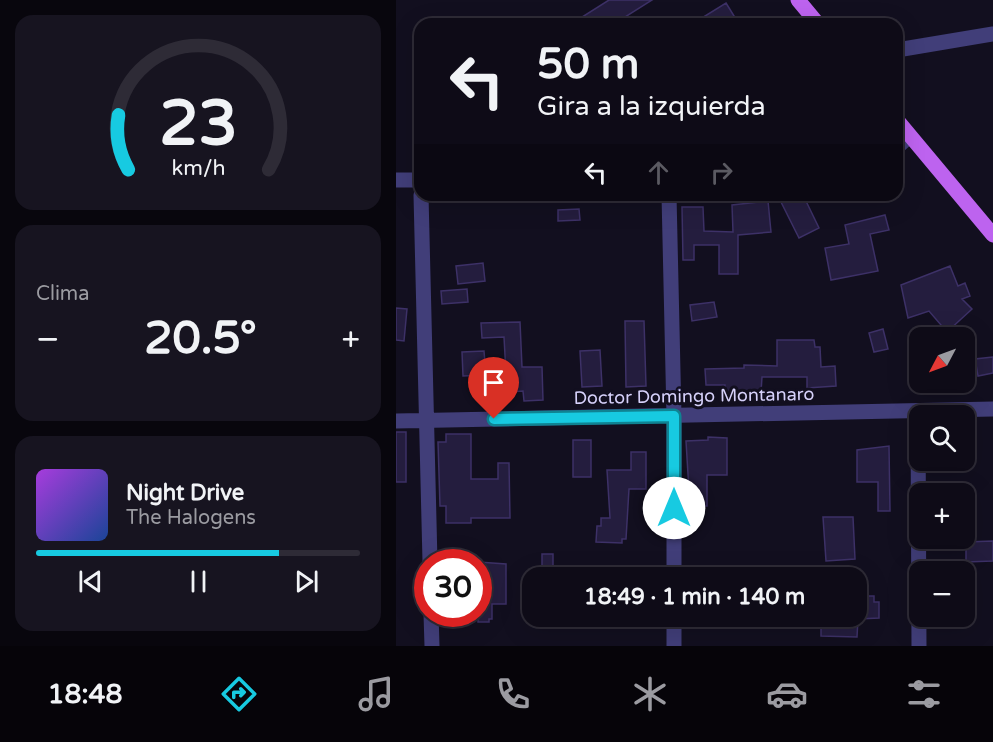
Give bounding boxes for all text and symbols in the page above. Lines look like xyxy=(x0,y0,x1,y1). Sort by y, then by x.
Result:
text: 50 m xyxy=(537,39,639,90)
icon: left xyxy=(438,42,516,120)
text: 23 xyxy=(159,87,237,162)
text: Gira a la izquierda xyxy=(537,90,766,123)
text: km/h xyxy=(171,155,225,181)
icon: left xyxy=(579,156,612,189)
icon: ahead xyxy=(642,156,675,189)
icon: right xyxy=(705,156,738,189)
text: Clima xyxy=(36,282,89,306)
text: 20.5° xyxy=(144,312,257,366)
text: − xyxy=(36,320,60,359)
text: + xyxy=(341,320,360,359)
north arrow xyxy=(909,327,975,393)
map controls xyxy=(909,327,975,627)
pin xyxy=(468,357,519,419)
icon: arrive xyxy=(477,366,510,399)
street label: Doctor Domingo Montanaro xyxy=(574,383,814,409)
button: search xyxy=(909,405,975,471)
position arrow xyxy=(642,476,706,540)
text: Night Drive xyxy=(126,480,244,506)
button: + xyxy=(909,483,975,549)
text: The Halogens xyxy=(126,506,256,530)
speed limit sign: 30 xyxy=(414,549,492,627)
button: − xyxy=(909,561,975,627)
icon: previous xyxy=(74,565,107,598)
icon: pause xyxy=(182,565,215,598)
icon: next xyxy=(290,565,323,598)
text: 18:49 · 1 min · 140 m xyxy=(584,584,805,610)
icon: directions xyxy=(218,673,260,715)
icon: music xyxy=(355,673,397,715)
icon: phone xyxy=(492,673,534,715)
icon: climate xyxy=(629,673,671,715)
icon: car xyxy=(766,673,808,715)
icon: filters xyxy=(903,673,945,715)
text: 18:48 xyxy=(48,678,122,711)

